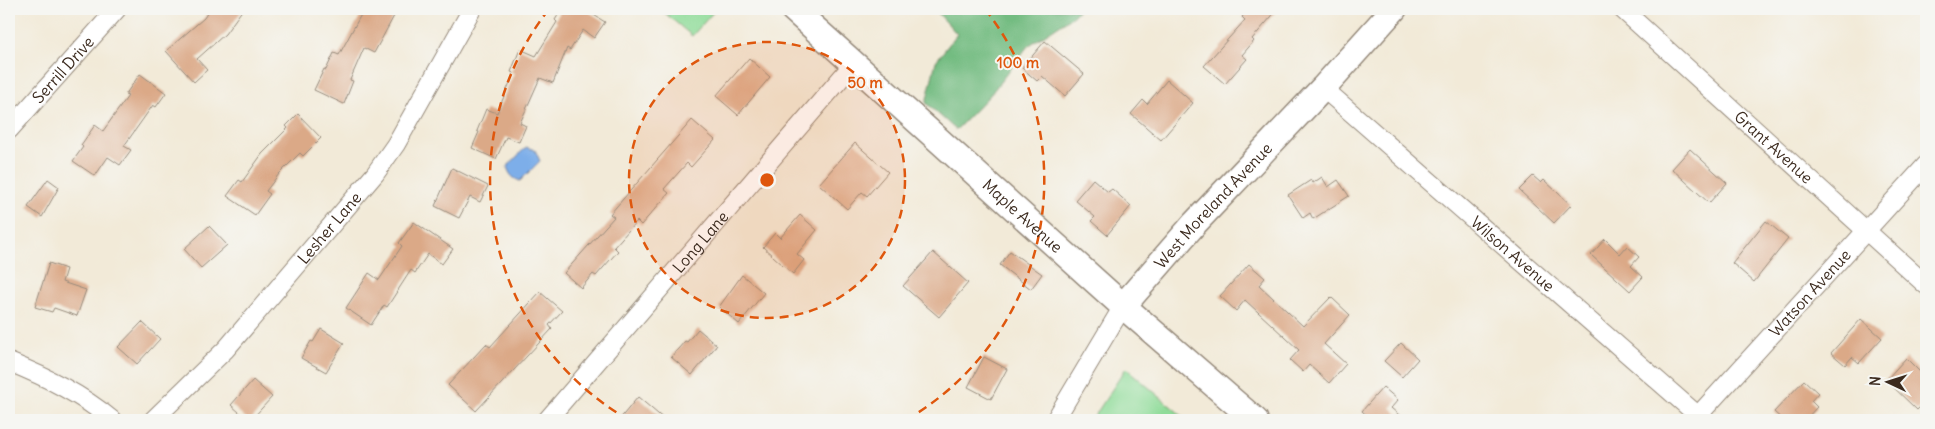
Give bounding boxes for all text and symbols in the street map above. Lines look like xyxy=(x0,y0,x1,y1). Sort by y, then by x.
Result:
street label: Serrill Drive xyxy=(28,32,98,107)
text: 100 m xyxy=(997,53,1039,72)
text: 50 m xyxy=(847,73,883,92)
street label: Grant Avenue xyxy=(1730,106,1817,187)
street label: West Moreland Avenue xyxy=(1150,138,1276,273)
centre of rings xyxy=(758,171,776,189)
street label: Maple Avenue xyxy=(979,175,1067,257)
street label: Lesher Lane xyxy=(293,188,365,268)
street label: Long Lane xyxy=(668,207,732,277)
street label: Wilson Avenue xyxy=(1467,212,1559,296)
street label: Watson Avenue xyxy=(1765,245,1855,341)
north arrow xyxy=(1862,356,1912,406)
text: N xyxy=(1866,376,1884,387)

